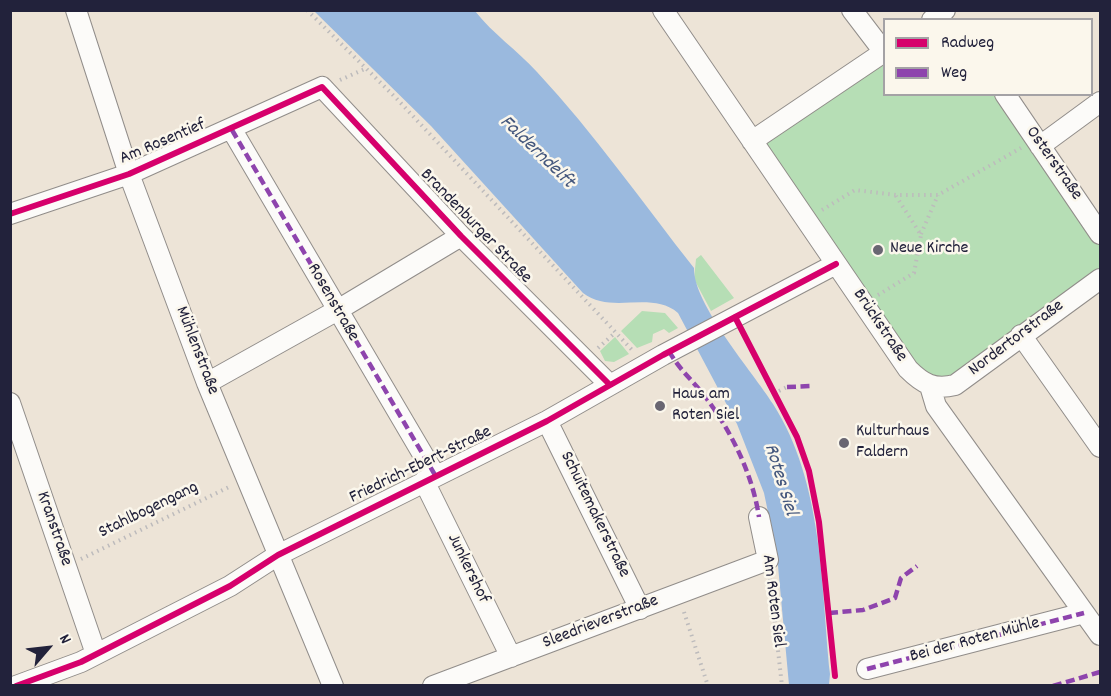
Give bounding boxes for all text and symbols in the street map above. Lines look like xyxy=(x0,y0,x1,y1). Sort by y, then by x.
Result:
legend xyxy=(883,18,1093,96)
text: Radweg xyxy=(941,31,994,56)
text: Weg xyxy=(941,61,967,86)
water label: Falderndelft xyxy=(493,111,579,195)
street label: Am Rosentief xyxy=(117,115,209,171)
street label: Osterstraße xyxy=(1020,123,1086,205)
street label: Brandenburger Straße xyxy=(415,165,535,289)
place label: Neue Kirche xyxy=(890,239,968,261)
marker: Neue Kirche xyxy=(871,243,885,257)
street label: Rosenstraße xyxy=(301,260,363,346)
street label: Brückstraße xyxy=(847,285,911,367)
street label: Nordertorstraße xyxy=(965,296,1069,382)
street label: Mühlenstraße xyxy=(169,304,223,398)
place label: Haus am Roten Siel xyxy=(672,385,739,428)
marker: Haus am Roten Siel xyxy=(653,399,667,413)
street label: Friedrich-Ebert-Straße xyxy=(346,422,496,510)
place label: Kulturhaus Faldern xyxy=(856,422,929,464)
marker: Kulturhaus Faldern xyxy=(837,436,851,450)
water label: Rotes Siel xyxy=(757,441,801,519)
street label: Schuitemakerstraße xyxy=(554,448,634,582)
street label: Stahlbogengang xyxy=(96,478,202,544)
street label: Kranstraße xyxy=(30,489,76,569)
street label: Junkershof xyxy=(441,531,493,607)
street label: Am Roten Siel xyxy=(756,553,788,649)
street label: Sleedrieverstraße xyxy=(540,591,662,655)
street label: Bei der Roten Mühle xyxy=(908,613,1042,669)
north arrow xyxy=(18,618,78,678)
text: N xyxy=(52,630,76,648)

